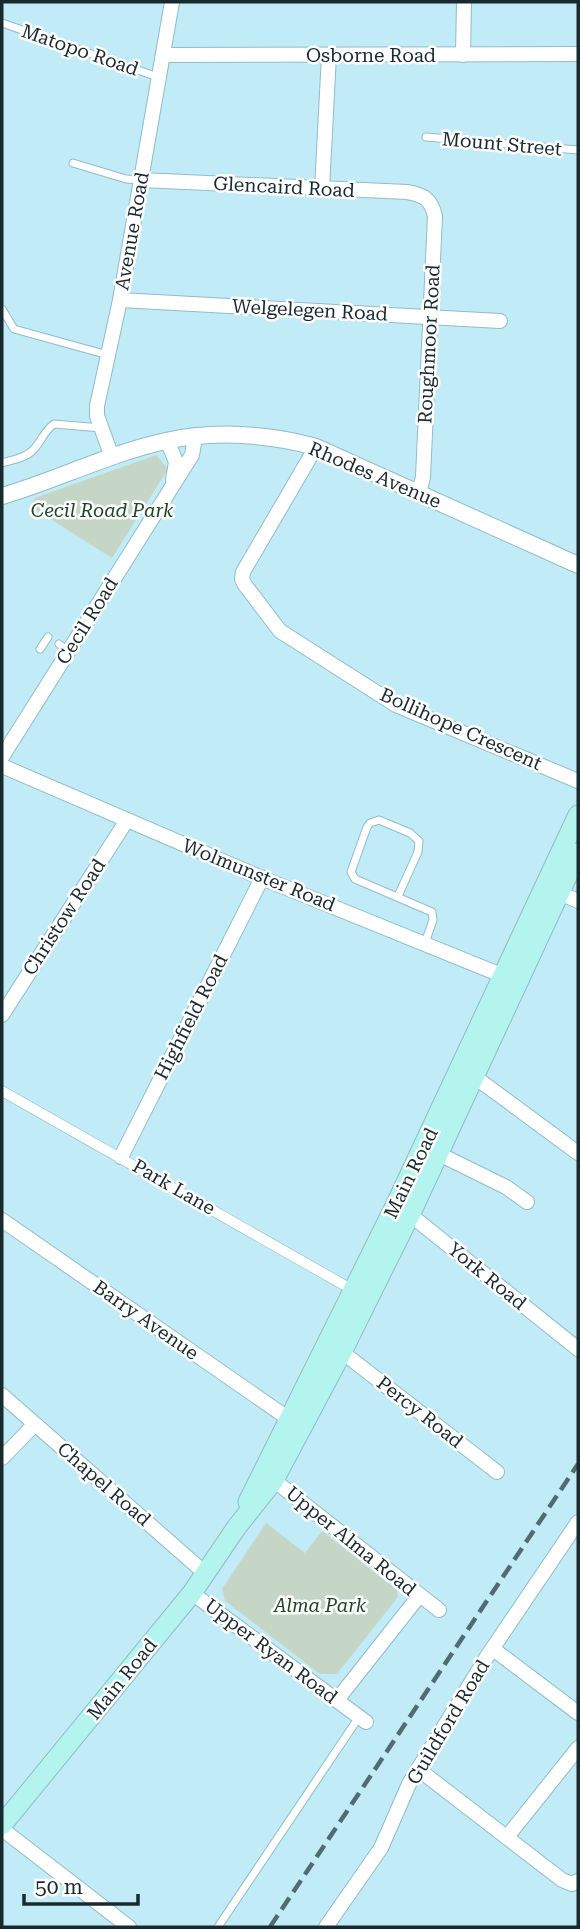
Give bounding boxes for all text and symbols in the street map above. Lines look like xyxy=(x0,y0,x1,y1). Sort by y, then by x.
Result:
street label: Matopo Road xyxy=(18,19,142,81)
street label: Osborne Road xyxy=(306,44,436,67)
street label: Mount Street xyxy=(441,127,563,161)
street label: Avenue Road xyxy=(110,170,154,292)
street label: Glencaird Road xyxy=(213,172,355,202)
street label: Roughmoor Road xyxy=(413,264,445,424)
street label: Welgelegen Road xyxy=(232,294,388,326)
street label: Rhodes Avenue xyxy=(305,437,445,513)
park label: Cecil Road Park xyxy=(31,499,174,522)
street label: Cecil Road xyxy=(51,573,123,669)
street label: Bollihope Crescent xyxy=(376,683,546,775)
street label: Wolmunster Road xyxy=(179,834,339,916)
street label: Christow Road xyxy=(18,854,110,980)
street label: Highfield Road xyxy=(150,950,232,1084)
street label: Main Road xyxy=(379,1124,443,1222)
street label: Park Lane xyxy=(129,1154,219,1220)
street label: York Road xyxy=(443,1237,531,1315)
street label: Barry Avenue xyxy=(89,1275,203,1365)
street label: Percy Road xyxy=(372,1371,468,1453)
street label: Chapel Road xyxy=(53,1437,155,1531)
street label: Upper Alma Road xyxy=(281,1481,421,1601)
street label: Upper Ryan Road xyxy=(200,1594,342,1708)
park label: Alma Park xyxy=(273,1594,367,1617)
street label: Main Road xyxy=(82,1634,162,1724)
street label: Guildford Road xyxy=(402,1655,494,1789)
scale bar xyxy=(24,1862,138,1906)
text: 50 m xyxy=(35,1875,83,1899)

